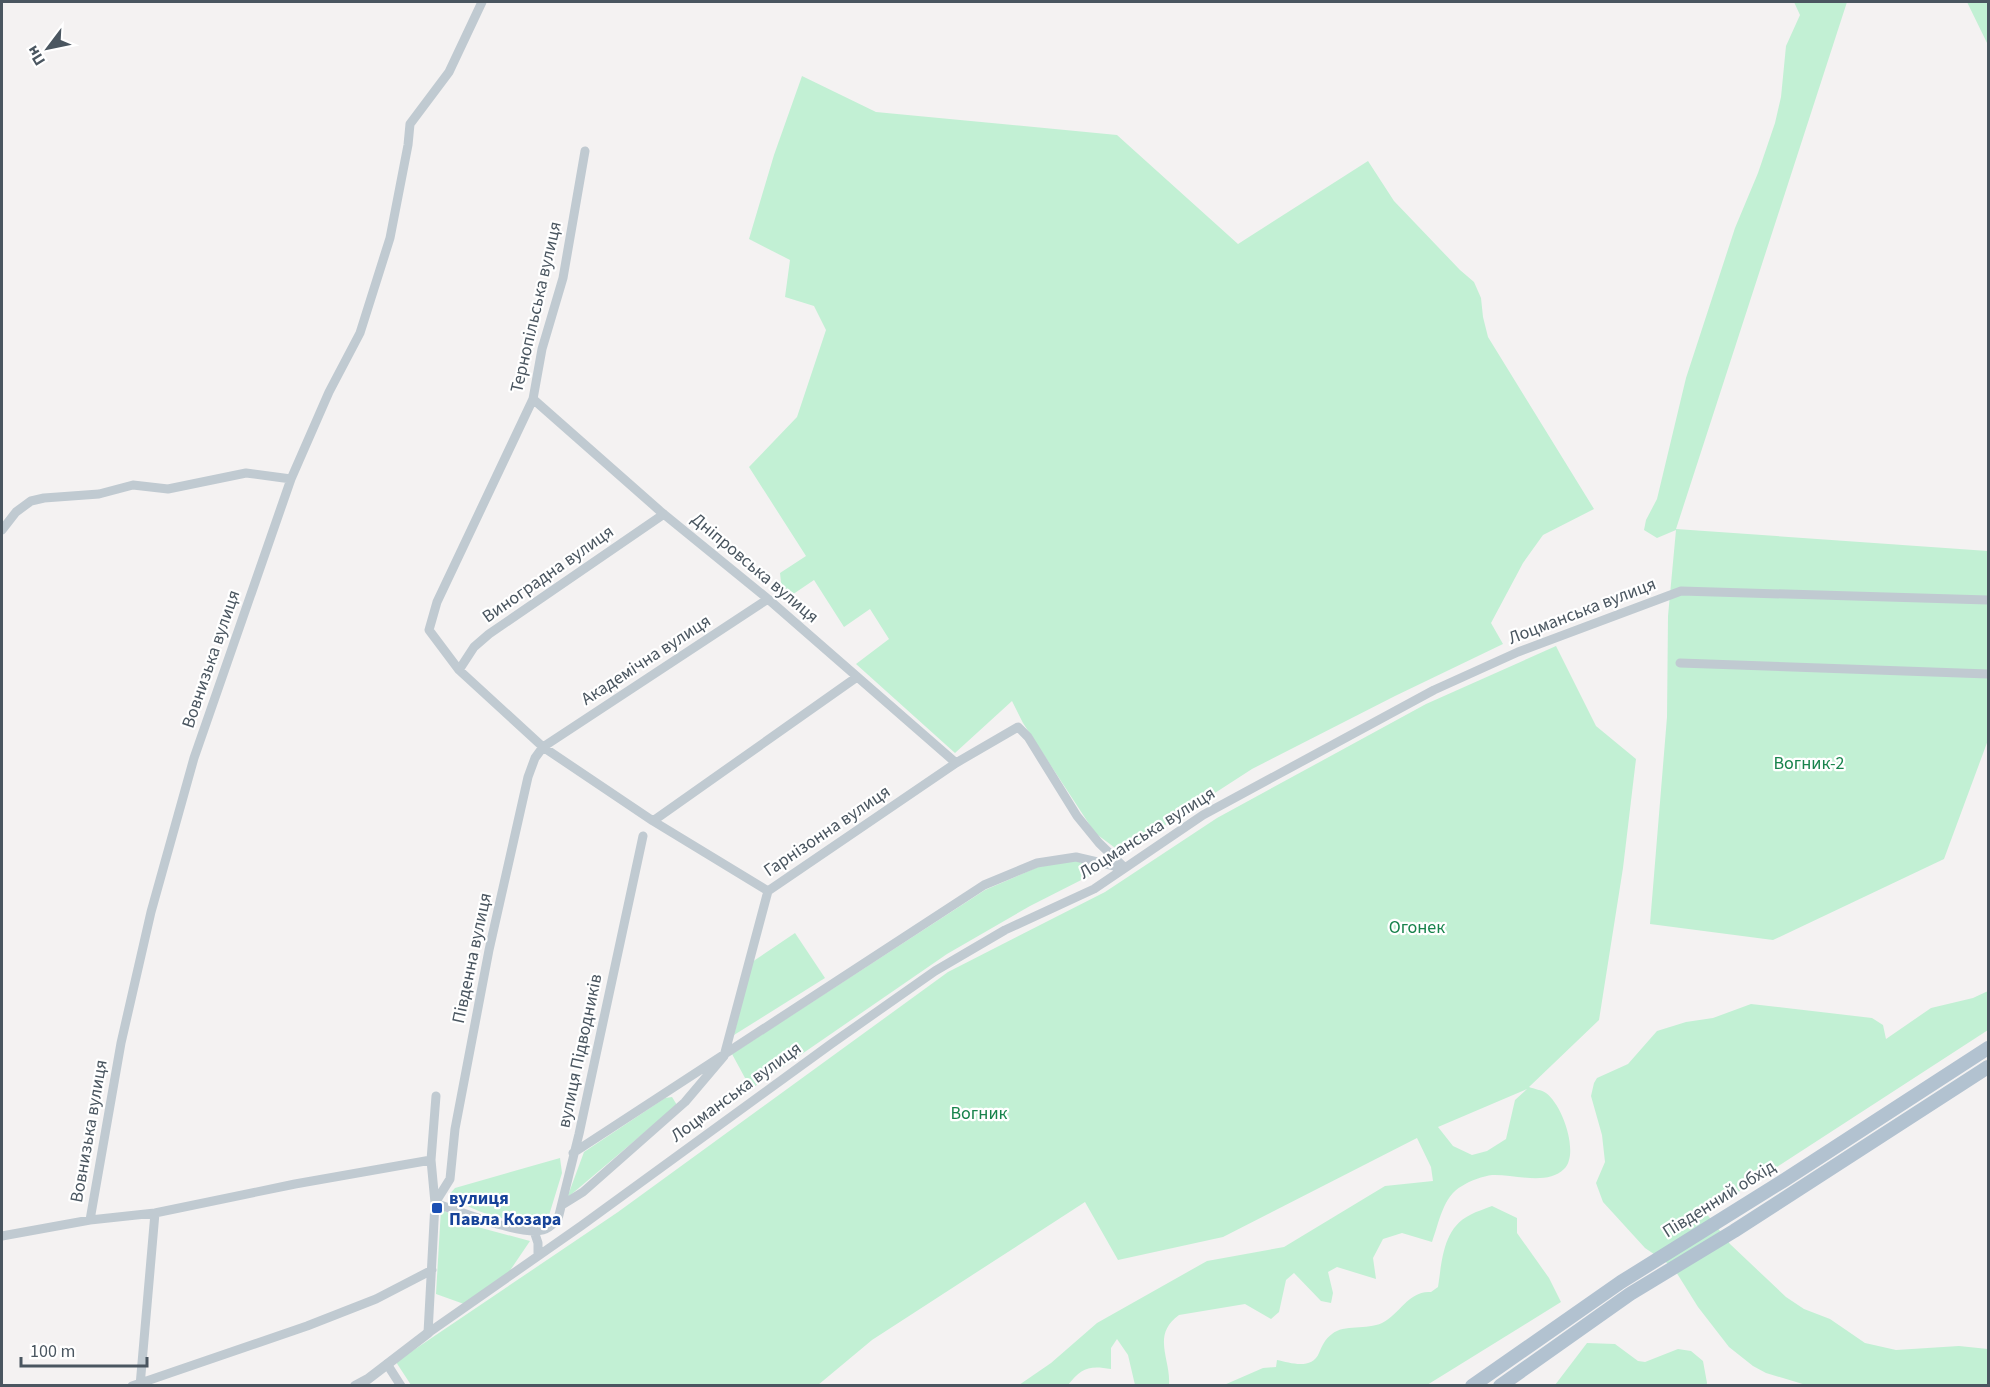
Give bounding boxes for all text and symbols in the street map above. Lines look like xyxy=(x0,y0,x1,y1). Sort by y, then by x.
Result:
north arrow xyxy=(18,18,78,78)
text: Пн xyxy=(22,41,51,70)
street label: Тернопільська вулиця xyxy=(504,219,568,395)
street label: Дніпровська вулиця xyxy=(686,507,824,629)
street label: Виноградна вулиця xyxy=(477,519,619,629)
street label: Лоцманська вулиця xyxy=(1504,571,1660,651)
street label: Вовнизька вулиця xyxy=(176,587,246,731)
street label: Академічна вулиця xyxy=(576,609,716,711)
park label: Вогник-2 xyxy=(1773,751,1845,776)
street label: Гарнізонна вулиця xyxy=(759,779,895,883)
street label: Лоцманська вулиця xyxy=(1074,781,1220,885)
street label: Південна вулиця xyxy=(446,890,498,1026)
park label: Огонек xyxy=(1389,915,1445,940)
street label: вулиця Підводників xyxy=(551,972,609,1130)
street label: Лоцманська вулиця xyxy=(665,1036,807,1148)
street label: Вовнизька вулиця xyxy=(64,1058,114,1204)
park label: Вогник xyxy=(951,1101,1008,1126)
street label: Південний обхід xyxy=(1658,1154,1781,1244)
place label: вулиця Павла Козара xyxy=(449,1186,561,1232)
marker: вулиця Павла Козара xyxy=(430,1201,444,1215)
scale bar xyxy=(21,1330,147,1368)
text: 100 m xyxy=(30,1339,75,1364)

